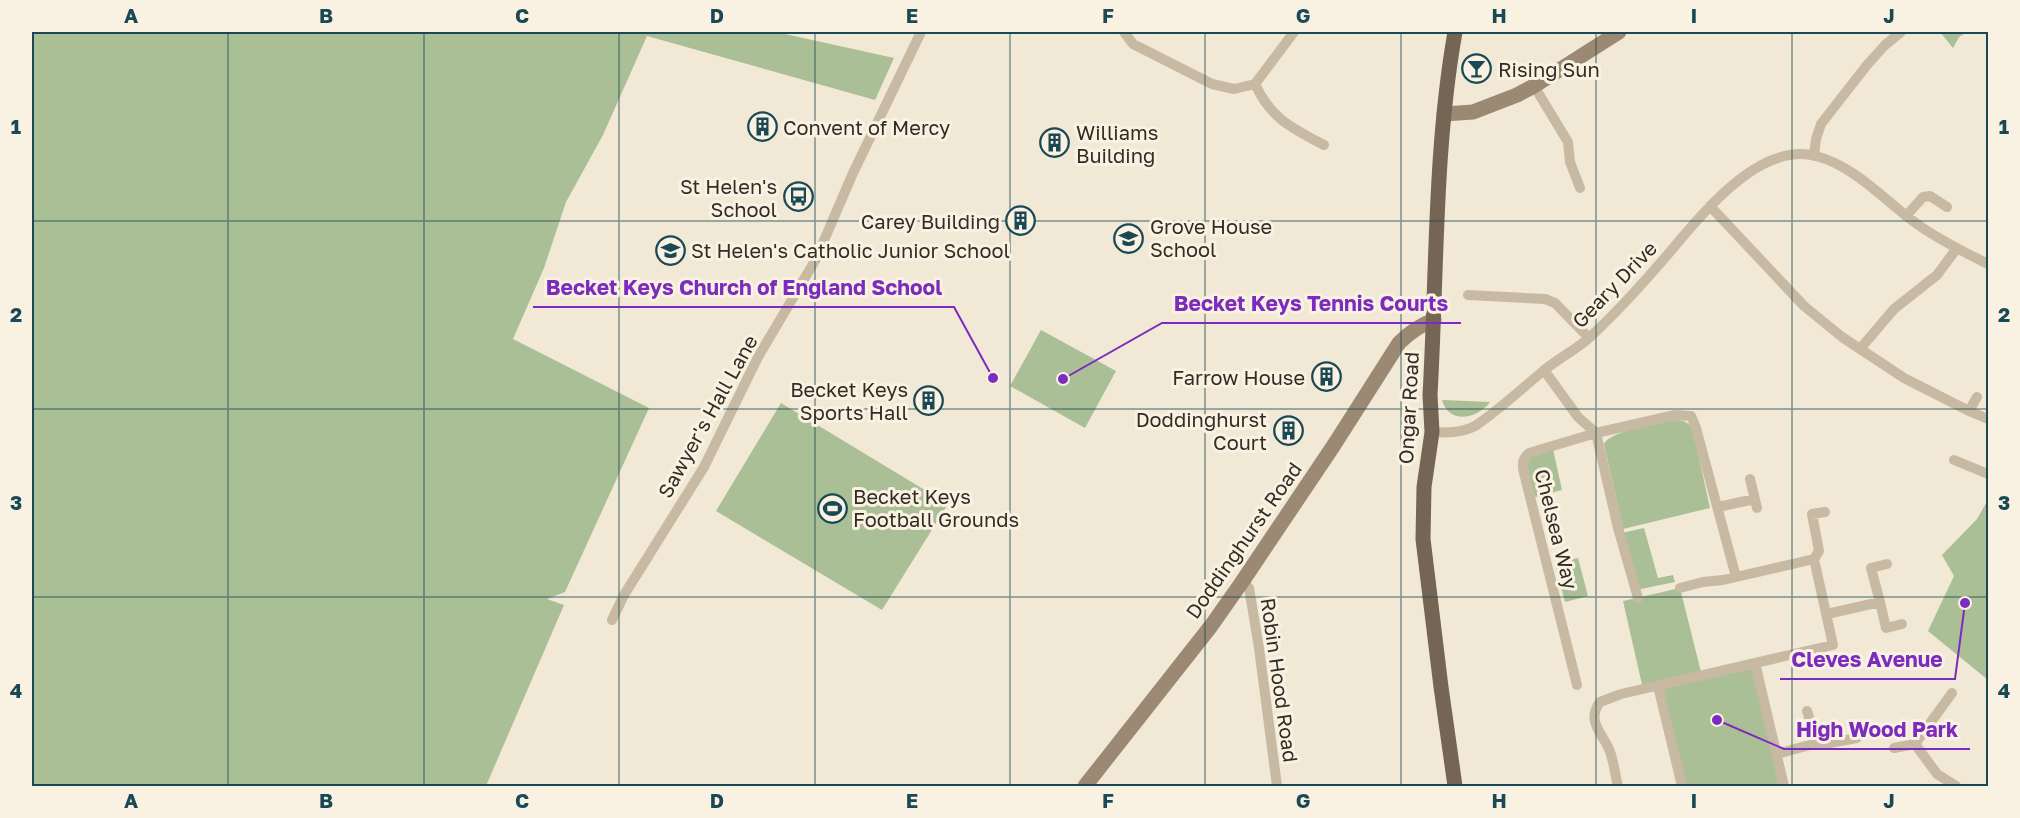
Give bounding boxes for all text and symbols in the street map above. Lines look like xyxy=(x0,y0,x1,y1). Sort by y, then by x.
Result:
text: A xyxy=(124,3,138,27)
text: B xyxy=(319,3,333,27)
text: C xyxy=(515,3,529,27)
text: D xyxy=(710,3,724,27)
text: E xyxy=(906,3,918,27)
text: F xyxy=(1102,3,1114,27)
text: G xyxy=(1296,3,1310,27)
text: H xyxy=(1491,3,1507,27)
text: I xyxy=(1691,3,1697,27)
text: J xyxy=(1883,3,1895,27)
bar icon: Rising Sun xyxy=(1461,53,1493,85)
place label: Rising Sun xyxy=(1498,57,1600,81)
building icon: Convent of Mercy xyxy=(746,111,778,143)
text: 1 xyxy=(11,114,21,138)
text: 1 xyxy=(1999,114,2009,138)
place label: Convent of Mercy xyxy=(783,115,950,139)
place label: Williams Building xyxy=(1076,120,1158,167)
building icon: Williams Building xyxy=(1039,127,1071,159)
place label: St Helen's School xyxy=(680,174,777,221)
bus stop icon: St Helen's School xyxy=(782,181,814,213)
building icon: Carey Building xyxy=(1005,205,1037,237)
place label: Carey Building xyxy=(861,209,1000,233)
place label: Grove House School xyxy=(1150,214,1272,261)
school or university icon: Grove House School xyxy=(1113,222,1145,254)
school or university icon: St Helen's Catholic Junior School xyxy=(654,234,686,266)
street label: Geary Drive xyxy=(1567,236,1661,332)
place label: St Helen's Catholic Junior School xyxy=(691,238,1010,262)
callout: Becket Keys Church of England School xyxy=(533,268,954,307)
text: Becket Keys Church of England School xyxy=(546,274,942,300)
callout: Becket Keys Tennis Courts xyxy=(1162,284,1461,323)
text: Becket Keys Tennis Courts xyxy=(1174,290,1448,316)
text: 2 xyxy=(10,302,22,326)
text: 2 xyxy=(1998,302,2010,326)
street label: Sawyer's Hall Lane xyxy=(652,330,762,502)
street label: Ongar Road xyxy=(1393,351,1423,465)
building icon: Farrow House xyxy=(1310,361,1342,393)
place label: Farrow House xyxy=(1172,365,1305,389)
place label: Becket Keys Sports Hall xyxy=(790,377,908,424)
building icon: Becket Keys Sports Hall xyxy=(913,385,945,417)
place label: Doddinghurst Court xyxy=(1136,407,1267,454)
building icon: Doddinghurst Court xyxy=(1272,415,1304,447)
street label: Doddinghurst Road xyxy=(1180,457,1306,623)
street label: Chelsea Way xyxy=(1530,466,1584,592)
place label: Becket Keys Football Grounds xyxy=(853,484,1019,531)
text: 3 xyxy=(10,490,22,514)
text: 3 xyxy=(1998,490,2010,514)
sports icon: Becket Keys Football Grounds xyxy=(816,492,848,524)
street label: Robin Hood Road xyxy=(1257,596,1303,764)
callout: Cleves Avenue xyxy=(1780,640,1955,679)
text: Cleves Avenue xyxy=(1791,646,1943,672)
text: 4 xyxy=(10,678,22,702)
text: 4 xyxy=(1998,678,2010,702)
callout: High Wood Park xyxy=(1784,710,1970,749)
text: High Wood Park xyxy=(1796,716,1958,742)
text: A xyxy=(124,788,138,812)
text: B xyxy=(319,788,333,812)
text: C xyxy=(515,788,529,812)
text: D xyxy=(710,788,724,812)
text: E xyxy=(906,788,918,812)
text: F xyxy=(1102,788,1114,812)
text: G xyxy=(1296,788,1310,812)
text: H xyxy=(1491,788,1507,812)
text: I xyxy=(1691,788,1697,812)
text: J xyxy=(1883,788,1895,812)

